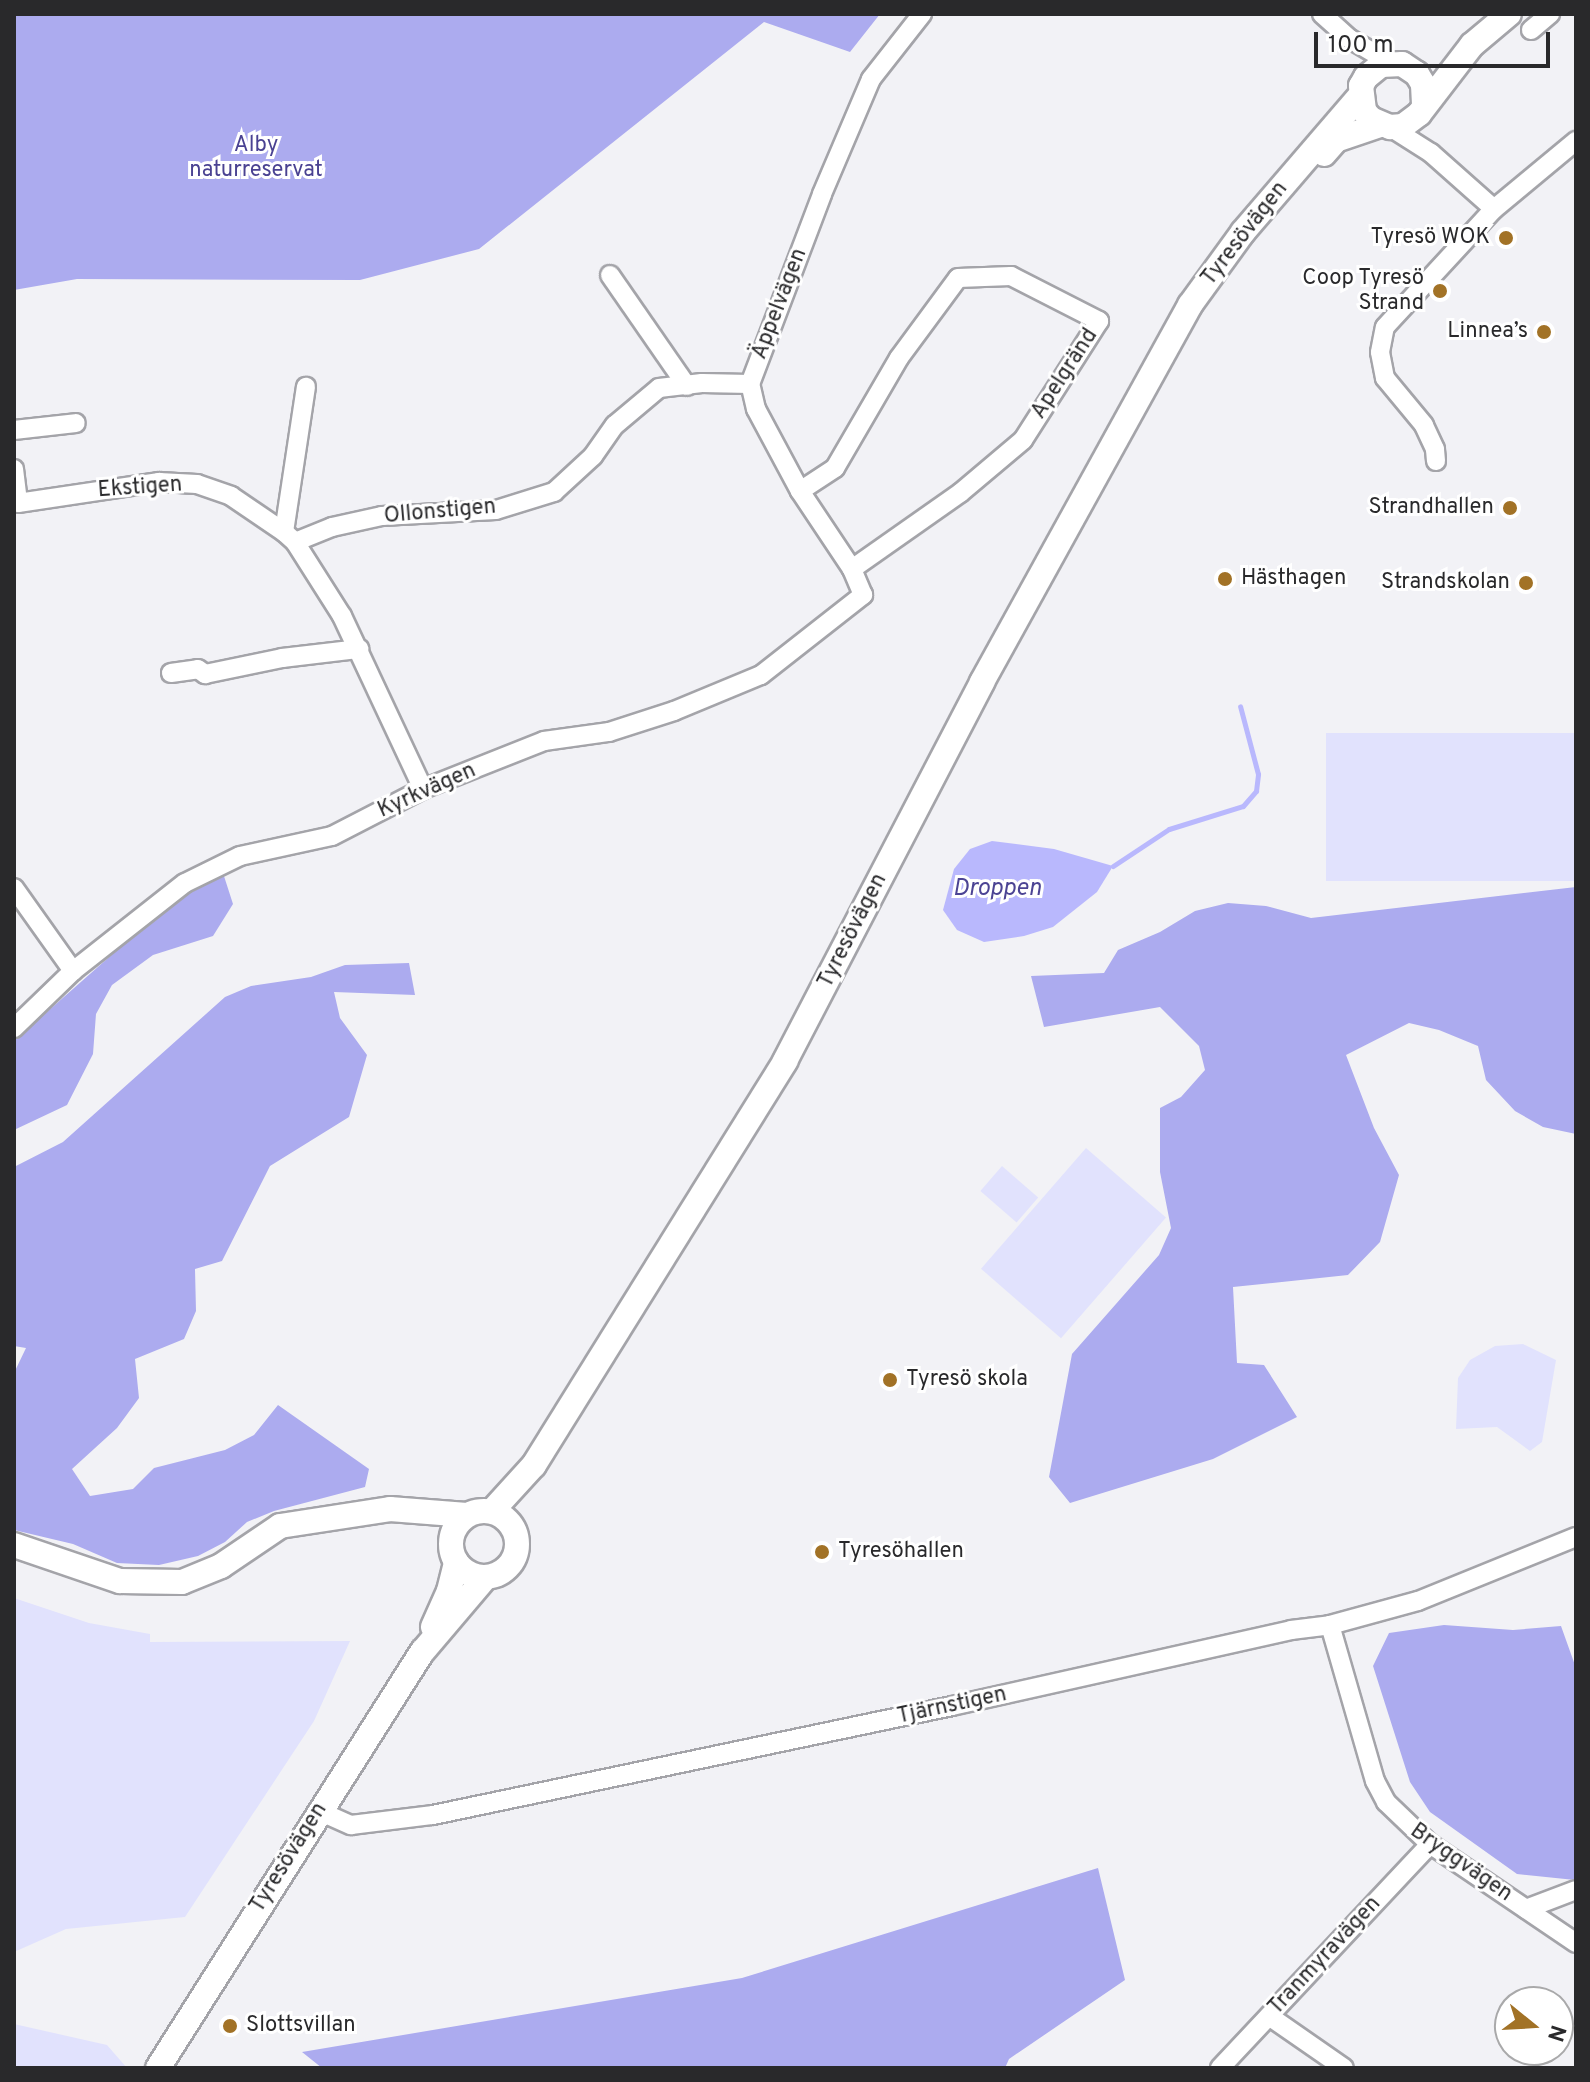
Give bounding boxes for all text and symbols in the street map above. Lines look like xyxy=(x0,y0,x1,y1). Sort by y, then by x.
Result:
scale bar xyxy=(1318,16,1554,66)
text: 100 m xyxy=(1328,31,1394,61)
park label: Alby naturreservat xyxy=(189,132,323,184)
street label: Tyresövägen xyxy=(1196,177,1294,291)
place label: Tyresö WOK xyxy=(1370,225,1490,251)
marker: Tyresö WOK xyxy=(1497,229,1515,247)
street label: Äppelvägen xyxy=(747,245,813,363)
place label: Coop Tyresö Strand xyxy=(1301,265,1424,316)
marker: Coop Tyresö Strand xyxy=(1431,282,1449,300)
place label: Linnea’s xyxy=(1447,319,1528,345)
marker: Linnea’s xyxy=(1535,323,1553,341)
street label: Apelgränd xyxy=(1026,324,1104,424)
street label: Ekstigen xyxy=(97,472,183,504)
street label: Ollonstigen xyxy=(383,494,497,530)
place label: Strandhallen xyxy=(1369,495,1494,521)
marker: Strandhallen xyxy=(1501,499,1519,517)
place label: Hästhagen xyxy=(1241,566,1346,592)
marker: Hästhagen xyxy=(1216,570,1234,588)
place label: Strandskolan xyxy=(1381,570,1510,596)
marker: Strandskolan xyxy=(1517,574,1535,592)
street label: Kyrkvägen xyxy=(374,758,480,824)
street label: Tyresövägen xyxy=(813,869,893,993)
water label: Droppen xyxy=(953,876,1041,904)
place label: Tyresö skola xyxy=(906,1367,1028,1393)
marker: Tyresö skola xyxy=(881,1371,899,1389)
place label: Tyresöhallen xyxy=(838,1539,964,1565)
marker: Tyresöhallen xyxy=(813,1543,831,1561)
street label: Tjärnstigen xyxy=(895,1682,1009,1730)
street label: Tyresövägen xyxy=(245,1798,333,1918)
street label: Bryggvägen xyxy=(1405,1818,1517,1908)
street label: Tranmyravägen xyxy=(1263,1891,1387,2021)
north arrow xyxy=(1494,1986,1574,2066)
place label: Slottsvillan xyxy=(246,2013,356,2039)
marker: Slottsvillan xyxy=(221,2017,239,2035)
text: N xyxy=(1540,2021,1571,2045)

